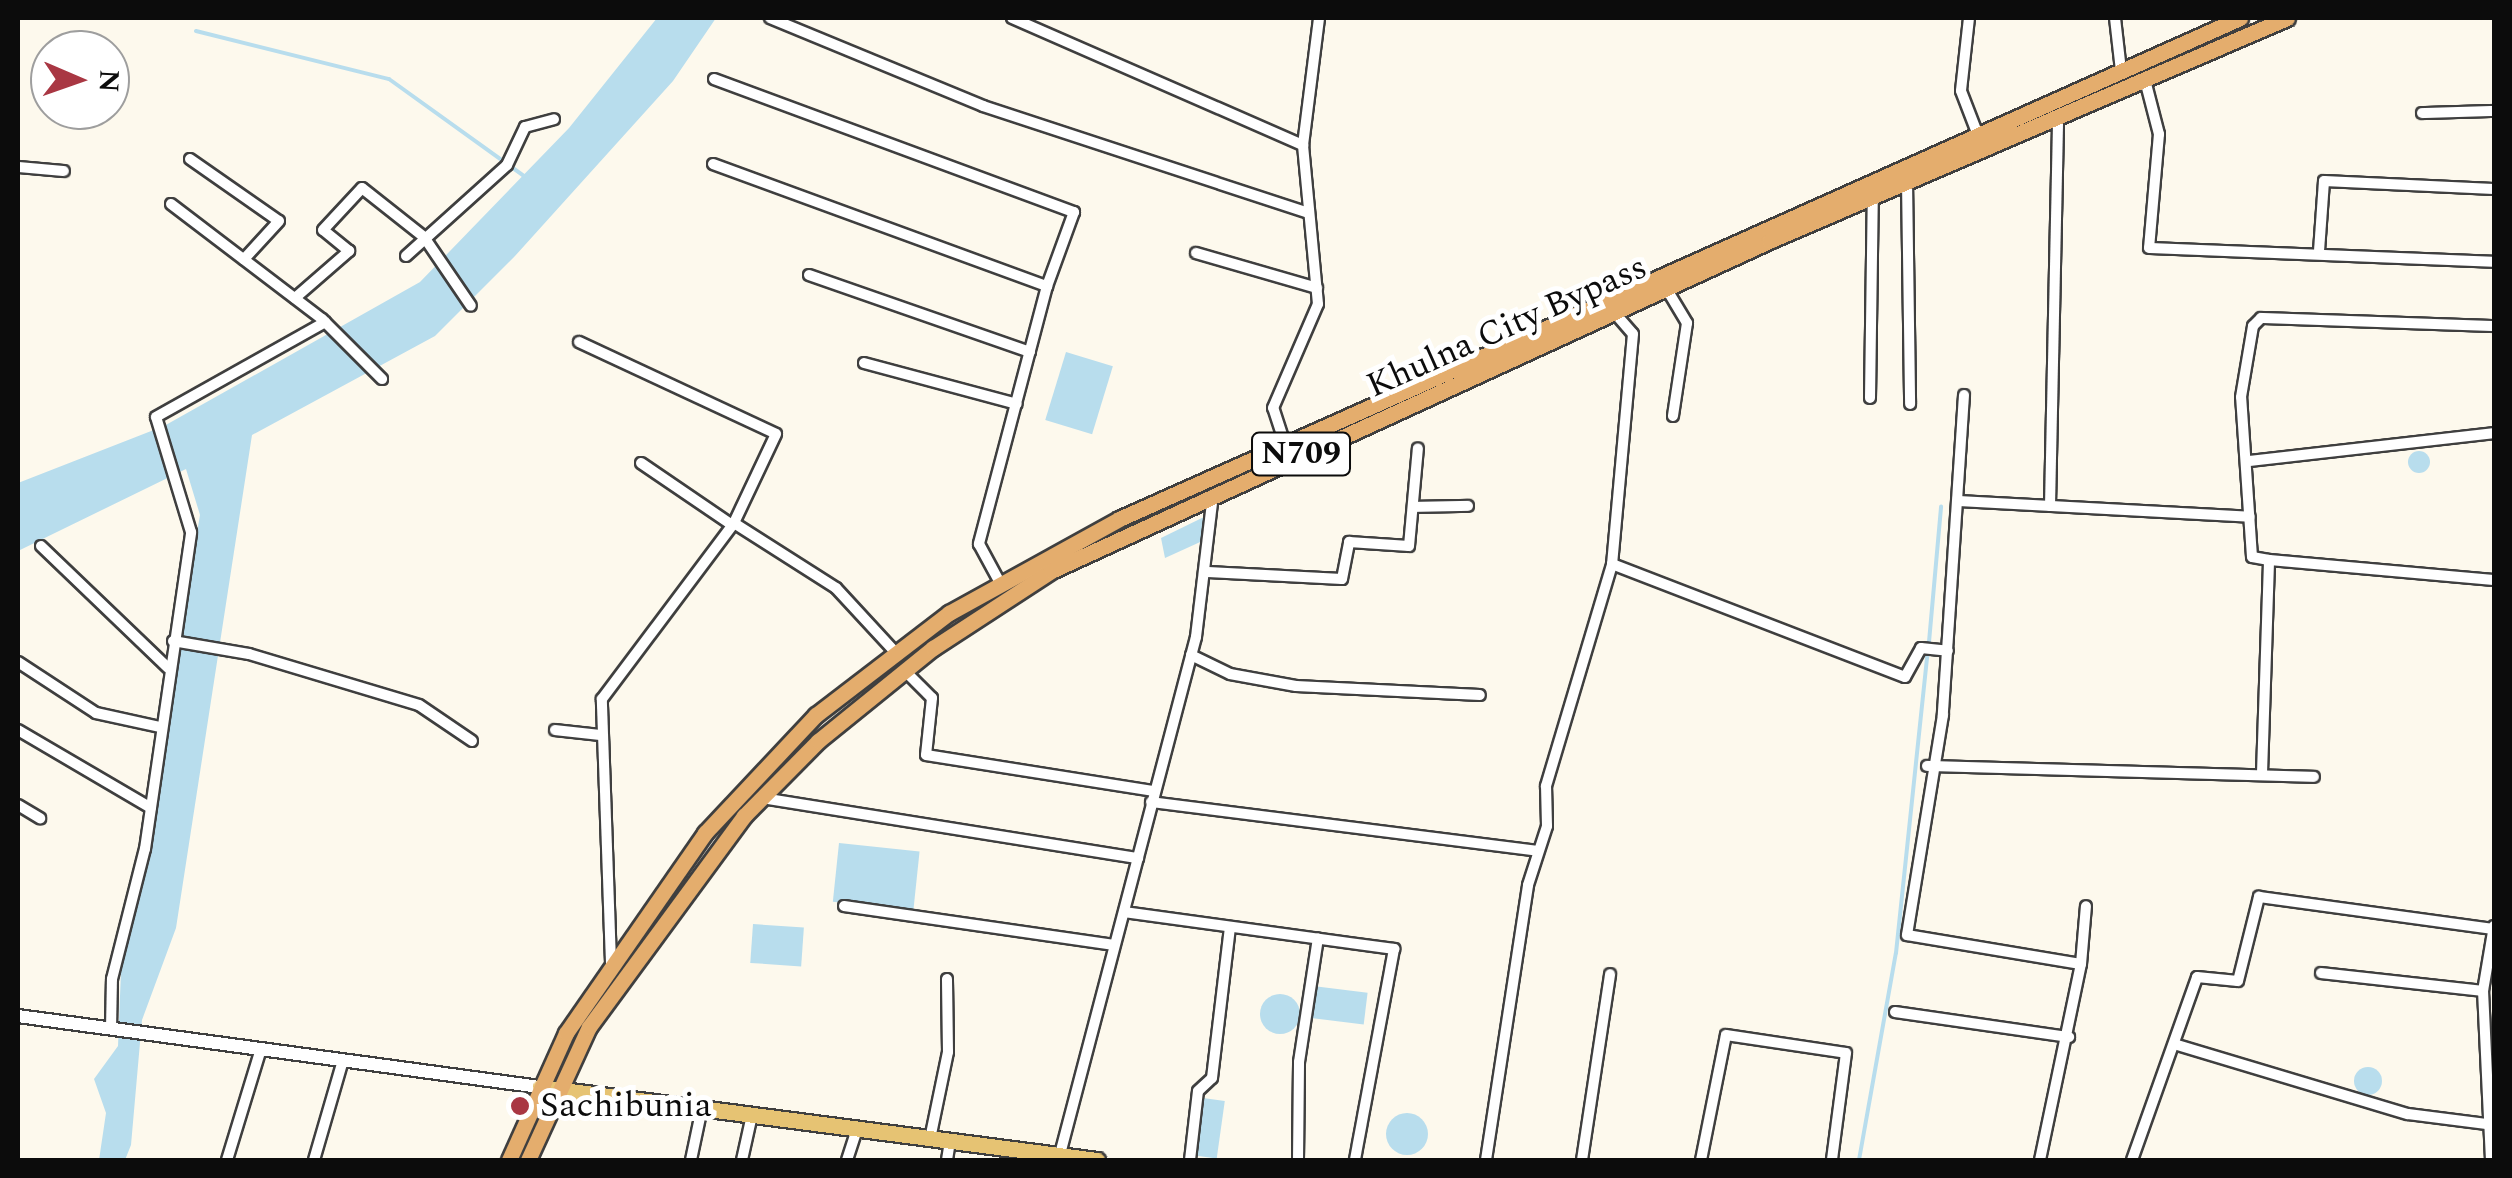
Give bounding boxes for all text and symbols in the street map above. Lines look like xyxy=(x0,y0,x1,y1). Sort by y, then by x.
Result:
north arrow xyxy=(30,30,130,130)
text: N xyxy=(87,69,130,93)
street label: Khulna City Bypass xyxy=(1361,246,1653,408)
road number: N709 xyxy=(1251,427,1351,481)
place label: Sachibunia xyxy=(540,1085,712,1127)
marker: Sachibunia xyxy=(509,1095,531,1117)

